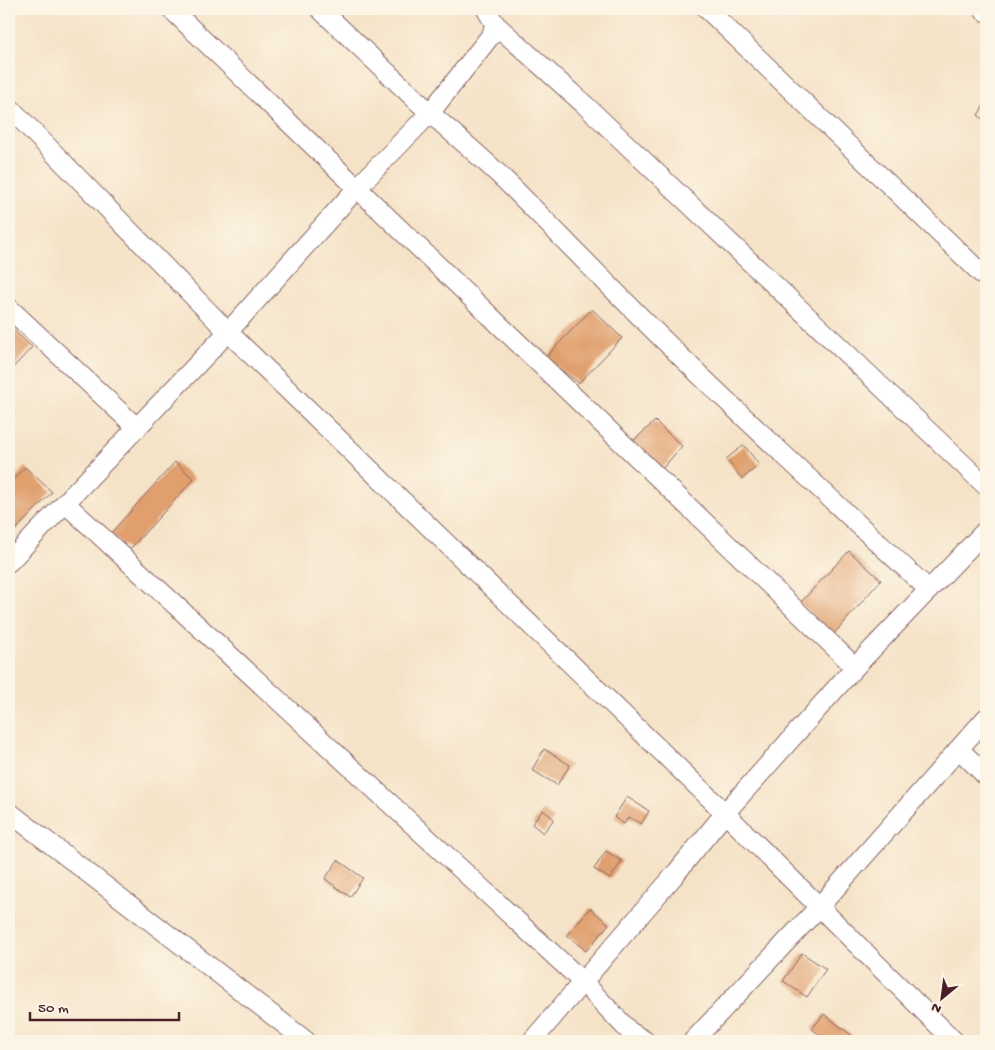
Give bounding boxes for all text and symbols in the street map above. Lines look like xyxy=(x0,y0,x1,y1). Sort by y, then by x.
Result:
north arrow xyxy=(918,972,968,1022)
scale bar xyxy=(30,990,179,1022)
text: N xyxy=(929,998,945,1017)
text: 50 m xyxy=(38,1000,69,1018)

